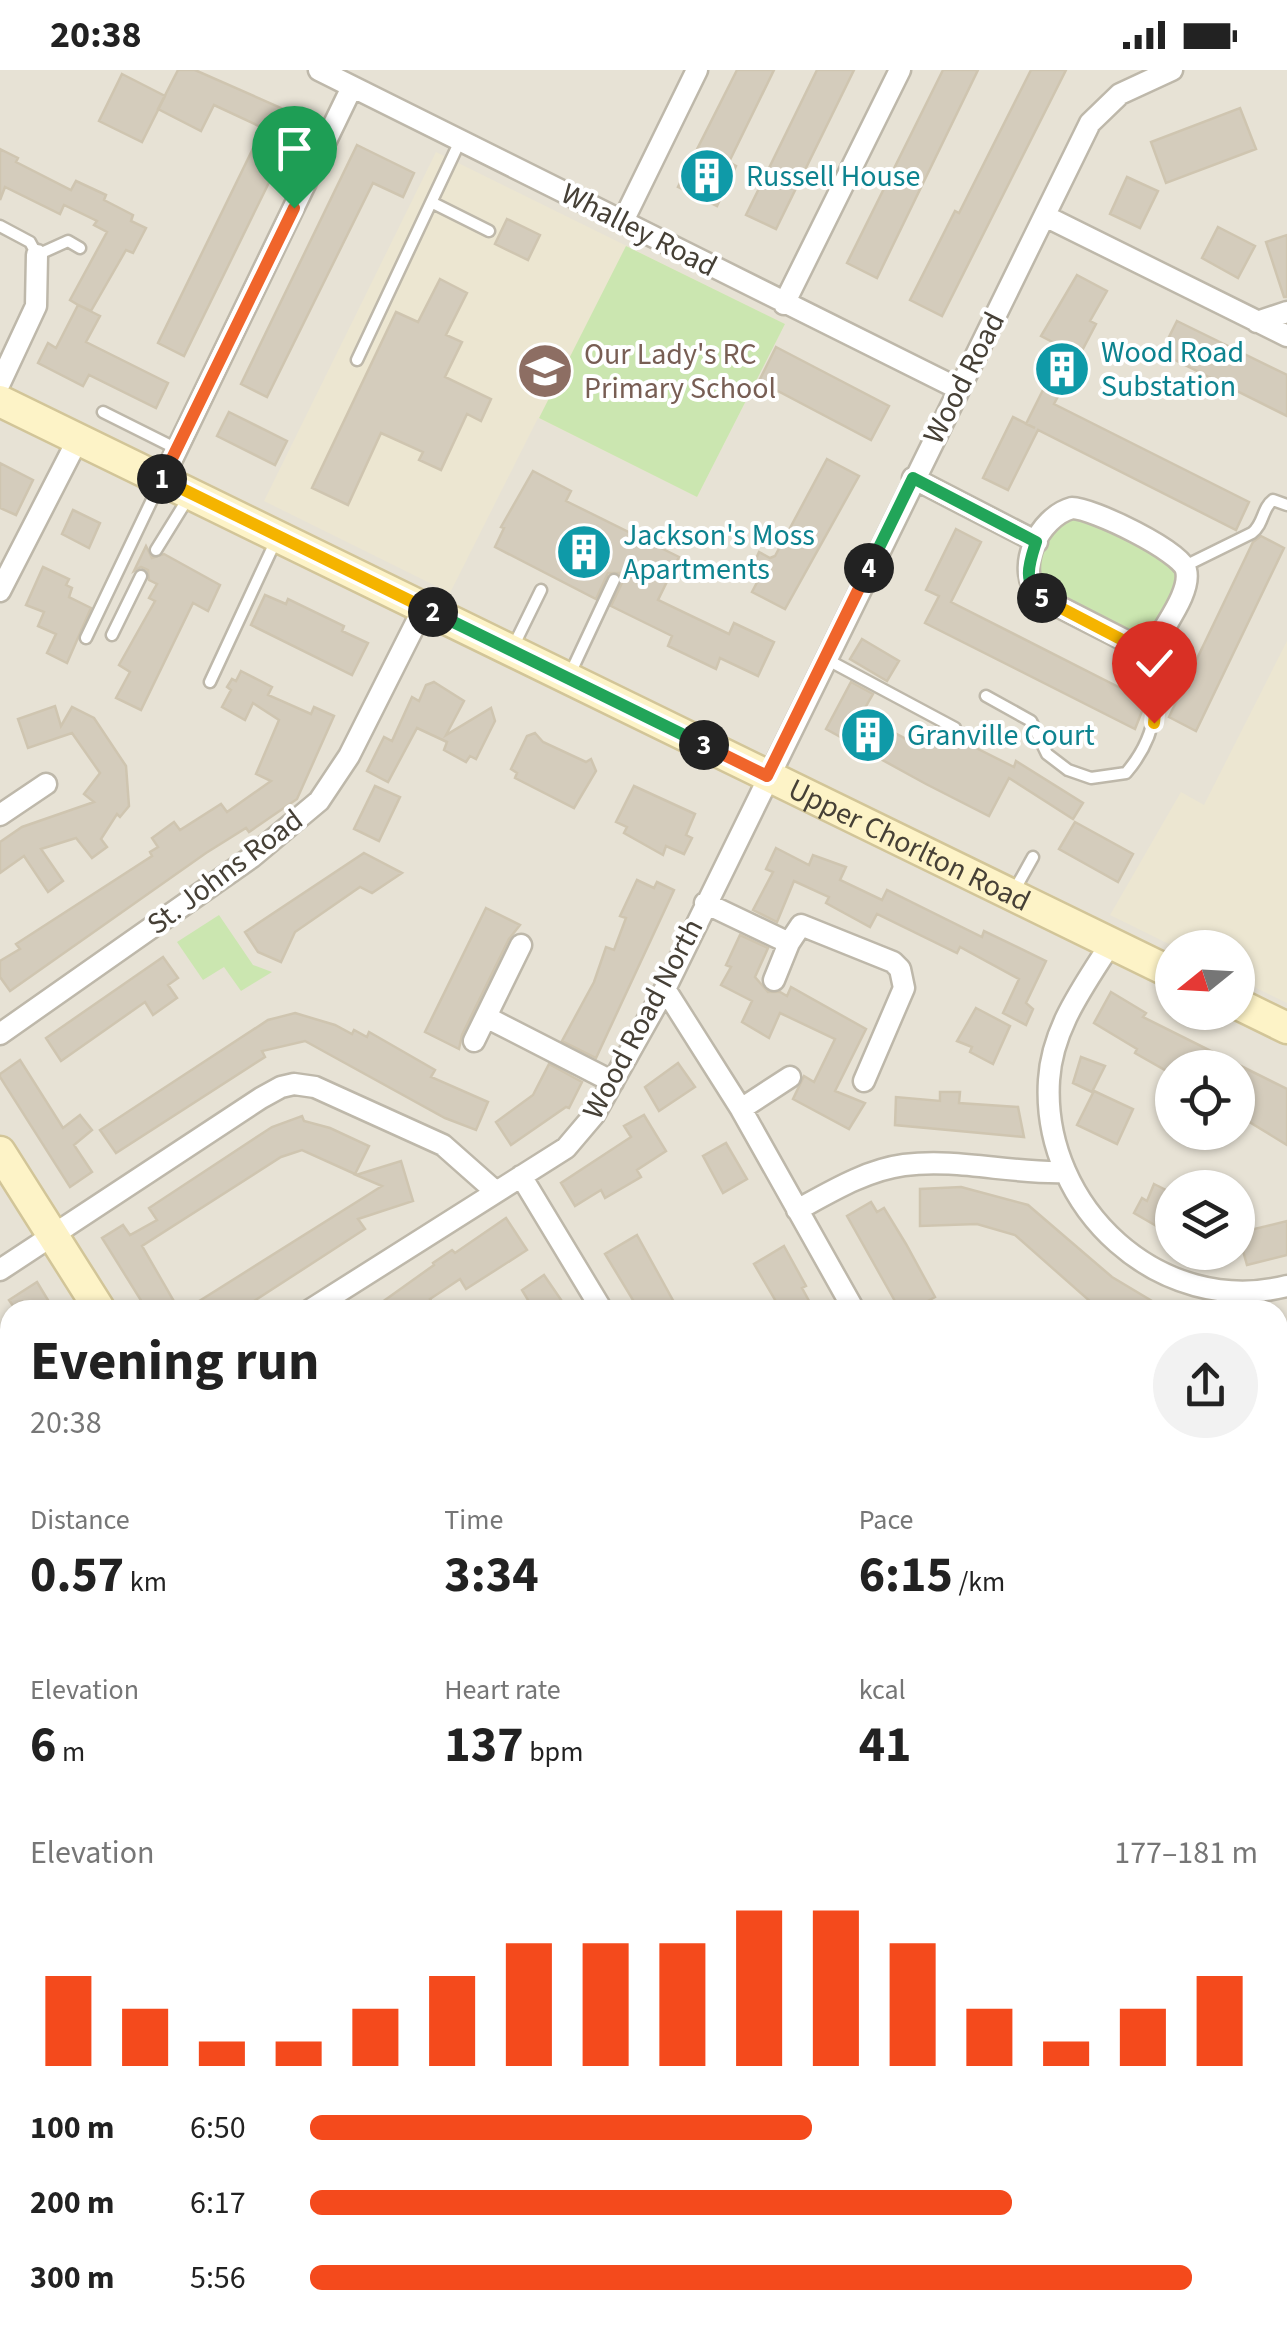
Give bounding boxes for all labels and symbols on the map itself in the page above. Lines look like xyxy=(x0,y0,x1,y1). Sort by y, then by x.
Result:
pin xyxy=(252,106,337,209)
building icon: Russell House xyxy=(677,146,737,206)
place label: Russell House xyxy=(746,155,920,198)
street label: Whalley Road xyxy=(554,172,724,288)
street label: Wood Road xyxy=(912,304,1016,452)
place label: Wood Road Substation xyxy=(1101,331,1244,408)
place label: Our Lady's RC Primary School xyxy=(584,333,776,410)
building icon: Wood Road Substation xyxy=(1032,339,1092,399)
school or university icon: Our Lady's RC Primary School xyxy=(515,341,575,401)
pin: 1 xyxy=(137,454,187,504)
place label: Jackson's Moss Apartments xyxy=(623,514,815,591)
building icon: Jackson's Moss Apartments xyxy=(554,522,614,582)
pin: 4 xyxy=(844,543,894,593)
pin: 5 xyxy=(1017,573,1067,623)
pin: 2 xyxy=(408,587,458,637)
pin xyxy=(1112,621,1197,724)
building icon: Granville Court xyxy=(838,705,898,765)
place label: Granville Court xyxy=(907,714,1095,757)
pin: 3 xyxy=(679,720,729,770)
street label: Upper Chorlton Road xyxy=(781,768,1038,922)
street label: St. Johns Road xyxy=(138,799,312,945)
street label: Wood Road North xyxy=(572,911,714,1127)
north arrow xyxy=(1155,930,1255,1030)

